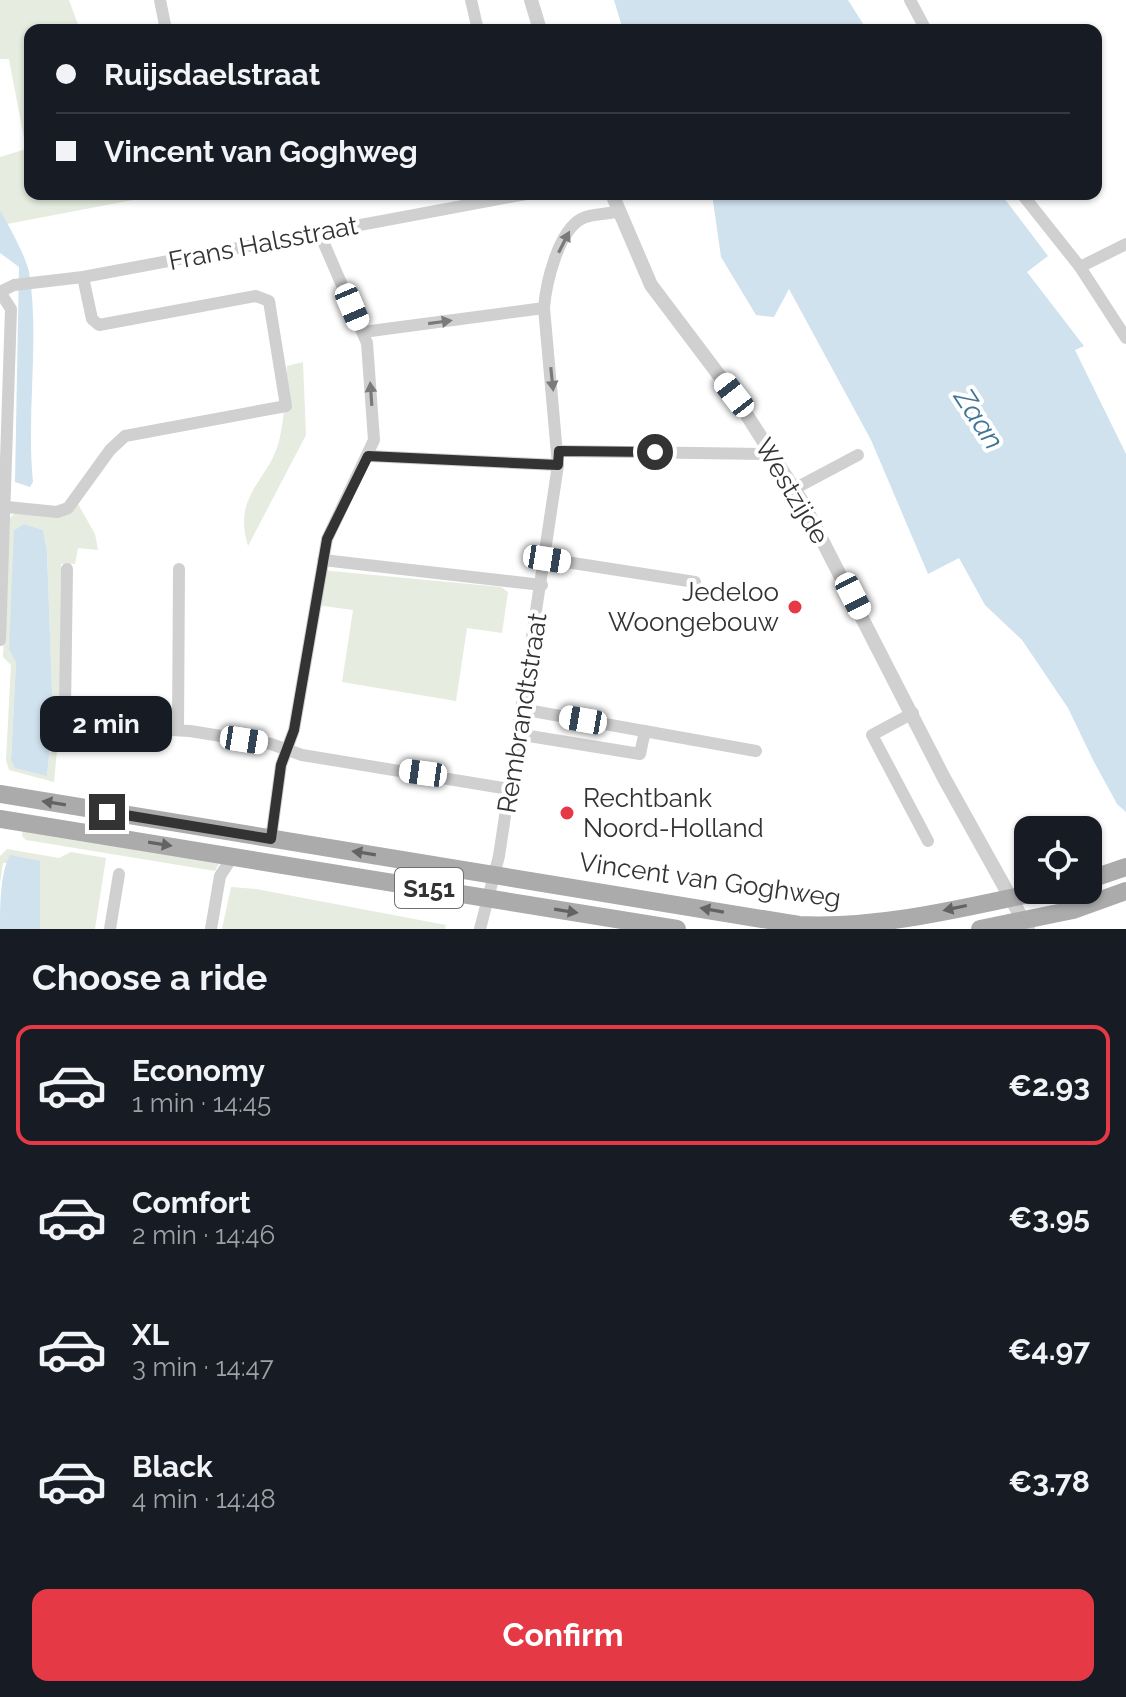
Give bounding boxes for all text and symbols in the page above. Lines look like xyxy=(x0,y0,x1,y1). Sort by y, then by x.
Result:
text: Ruijsdaelstraat xyxy=(104,57,320,92)
text: Vincent van Goghweg xyxy=(104,134,418,169)
street label: Frans Halsstraat xyxy=(166,210,360,276)
one-way arrow xyxy=(557,231,570,254)
car xyxy=(332,280,372,334)
one-way arrow xyxy=(428,315,453,328)
one-way arrow xyxy=(545,367,558,392)
car xyxy=(710,369,758,421)
one-way arrow xyxy=(364,381,377,406)
water label: Zaan xyxy=(946,381,1011,455)
street label: Westzijde xyxy=(749,433,835,549)
route start xyxy=(637,434,673,470)
car xyxy=(521,543,573,575)
car xyxy=(831,569,875,623)
place label: Jedeloo Woongebouw xyxy=(608,577,779,637)
marker: Jedeloo Woongebouw xyxy=(786,598,804,616)
street label: Rembrandtstraat xyxy=(491,610,553,815)
callout: 2 min xyxy=(41,696,173,752)
car xyxy=(557,704,609,736)
text: 2 min xyxy=(72,709,140,739)
car xyxy=(218,724,270,756)
car xyxy=(398,758,448,788)
place label: Rechtbank Noord-Holland xyxy=(583,783,764,843)
route end xyxy=(89,794,125,830)
one-way arrow xyxy=(41,796,66,809)
marker: Rechtbank Noord-Holland xyxy=(558,804,576,822)
map controls xyxy=(1014,816,1102,904)
button: locate xyxy=(1014,816,1102,904)
one-way arrow xyxy=(148,839,173,851)
one-way arrow xyxy=(351,847,376,859)
street label: Vincent van Goghweg xyxy=(577,847,843,913)
road number: S151 xyxy=(395,868,463,908)
one-way arrow xyxy=(942,902,967,915)
one-way arrow xyxy=(699,904,724,916)
one-way arrow xyxy=(554,905,579,918)
text: Choose a ride xyxy=(32,956,267,998)
icon: car xyxy=(36,1049,108,1121)
text: Economy xyxy=(132,1053,265,1088)
text: €2.93 xyxy=(1008,1068,1090,1103)
text: 1 min · 14:45 xyxy=(132,1088,271,1118)
icon: car xyxy=(36,1181,108,1253)
text: Comfort xyxy=(132,1185,251,1220)
text: €3.95 xyxy=(1008,1200,1090,1235)
text: 2 min · 14:46 xyxy=(132,1220,275,1250)
icon: car xyxy=(36,1313,108,1385)
text: XL xyxy=(132,1317,169,1352)
text: €4.97 xyxy=(1008,1332,1090,1367)
text: 3 min · 14:47 xyxy=(132,1352,274,1382)
icon: car xyxy=(36,1445,108,1517)
text: Black xyxy=(132,1449,213,1484)
text: €3.78 xyxy=(1008,1464,1090,1499)
text: 4 min · 14:48 xyxy=(132,1484,276,1514)
button: Confirm xyxy=(32,1589,1094,1681)

